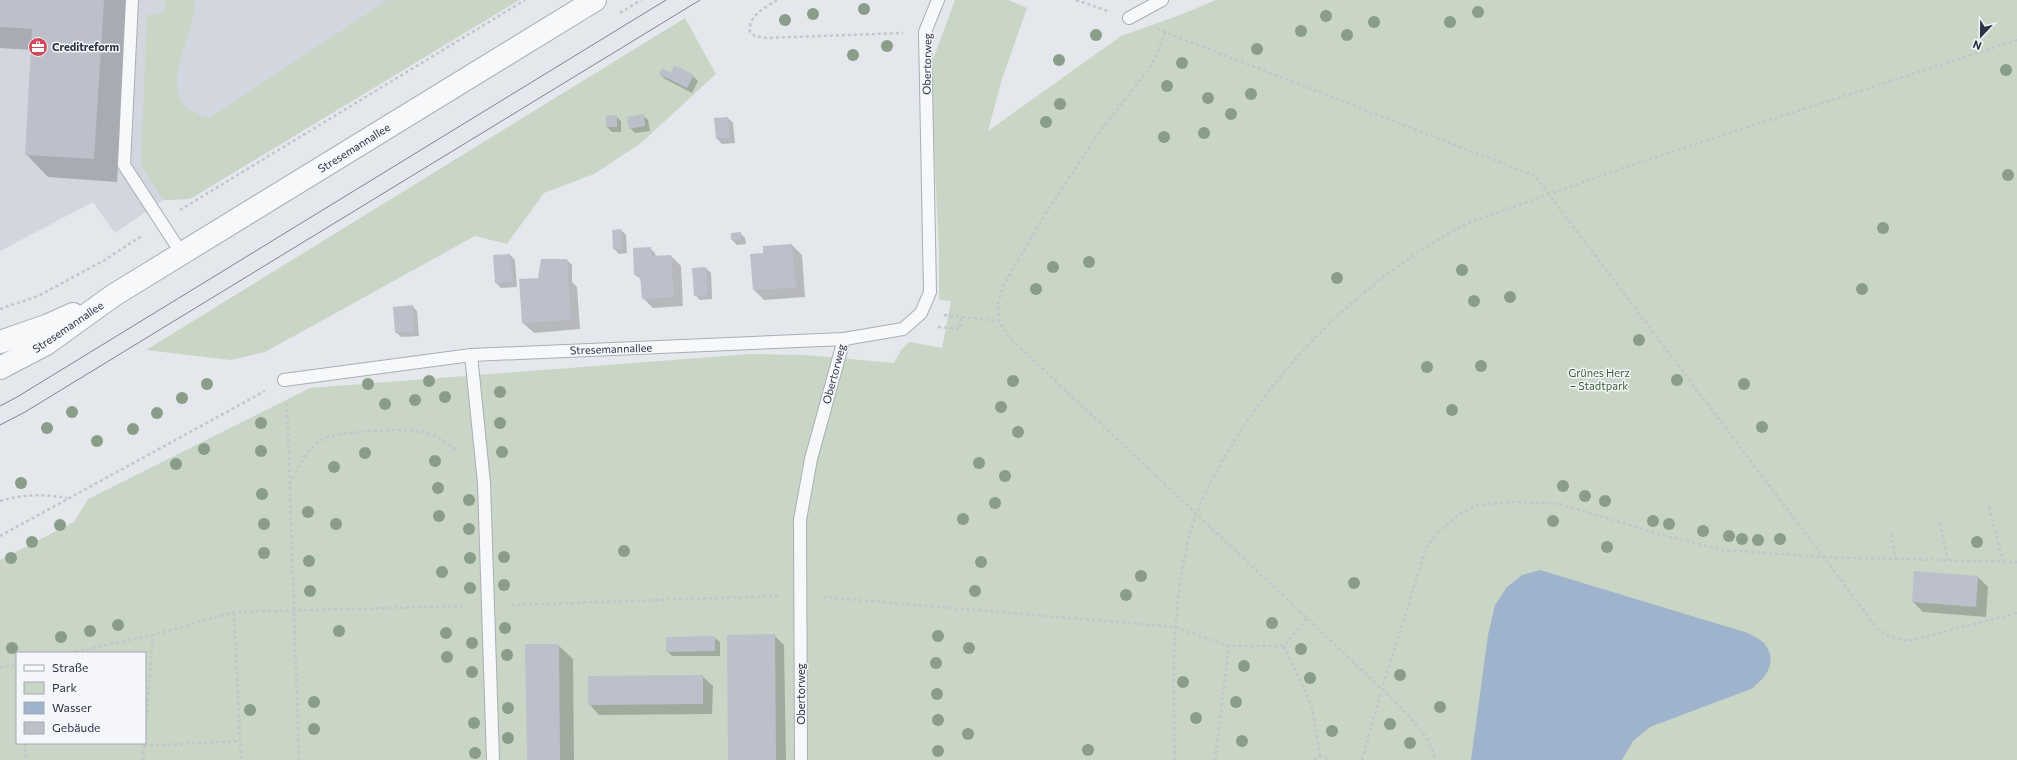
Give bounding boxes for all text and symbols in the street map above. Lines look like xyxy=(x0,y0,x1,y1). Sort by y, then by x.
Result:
north arrow xyxy=(1961,16,2001,56)
street label: Obertorweg xyxy=(919,33,934,95)
office icon: Creditreform xyxy=(27,36,49,58)
text: N xyxy=(1971,38,1983,53)
place label: Creditreform xyxy=(52,40,119,53)
street label: Stresemannallee xyxy=(315,120,392,175)
street label: Stresemannallee xyxy=(30,298,106,355)
street label: Stresemannallee xyxy=(569,341,653,356)
street label: Obertorweg xyxy=(819,342,848,405)
park label: Grünes Herz – Stadtpark xyxy=(1568,366,1630,392)
legend xyxy=(16,652,146,744)
text: Straße xyxy=(52,660,88,674)
street label: Obertorweg xyxy=(794,663,807,725)
text: Park xyxy=(52,680,78,694)
text: Wasser xyxy=(52,700,92,714)
text: Gebäude xyxy=(52,720,100,734)

